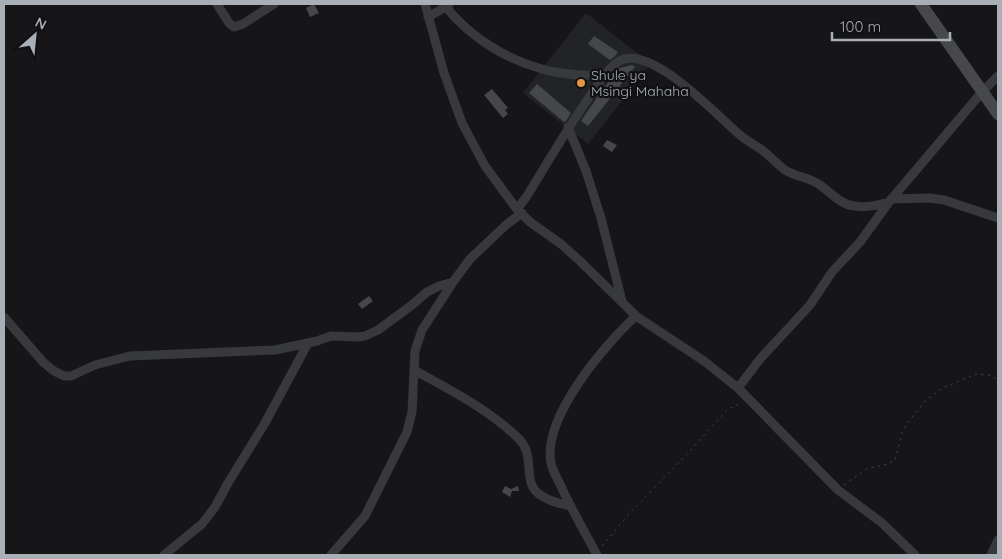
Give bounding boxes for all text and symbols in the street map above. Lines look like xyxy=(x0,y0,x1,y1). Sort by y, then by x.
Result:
north arrow xyxy=(10,10,60,60)
scale bar xyxy=(832,10,950,42)
text: N xyxy=(32,13,50,34)
text: 100 m xyxy=(840,17,881,36)
place label: Shule ya Msingi Mahaha xyxy=(591,66,689,100)
marker: Shule ya Msingi Mahaha xyxy=(575,77,587,89)

